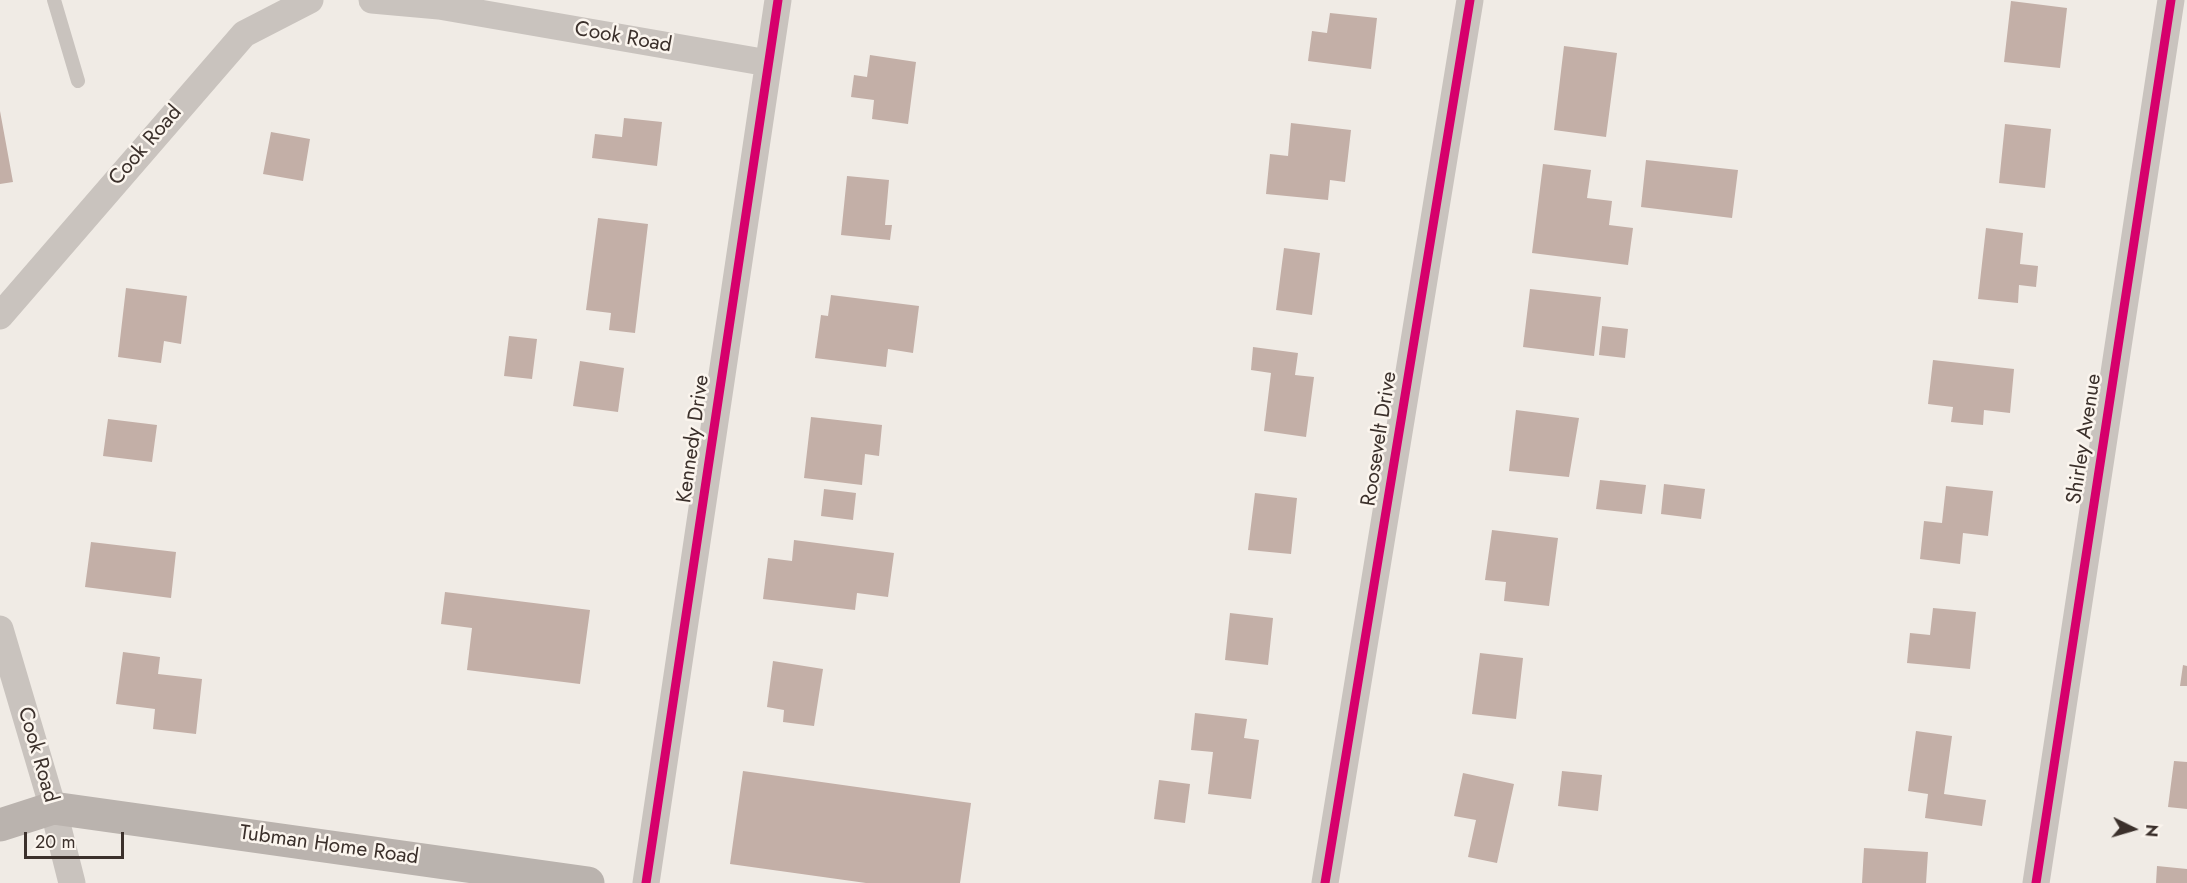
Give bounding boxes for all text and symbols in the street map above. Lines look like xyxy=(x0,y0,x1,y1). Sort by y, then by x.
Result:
street label: Cook Road xyxy=(572,17,674,59)
street label: Cook Road xyxy=(104,101,188,191)
street label: Roosevelt Drive xyxy=(1357,370,1403,508)
street label: Shirley Avenue xyxy=(2062,372,2108,506)
street label: Kennedy Drive xyxy=(673,373,715,505)
street label: Cook Road xyxy=(11,704,63,806)
north arrow xyxy=(2103,799,2163,859)
scale bar xyxy=(27,820,128,858)
street label: Tubman Home Road xyxy=(238,821,420,871)
text: N xyxy=(2139,823,2163,838)
text: 20 m xyxy=(35,829,75,855)

